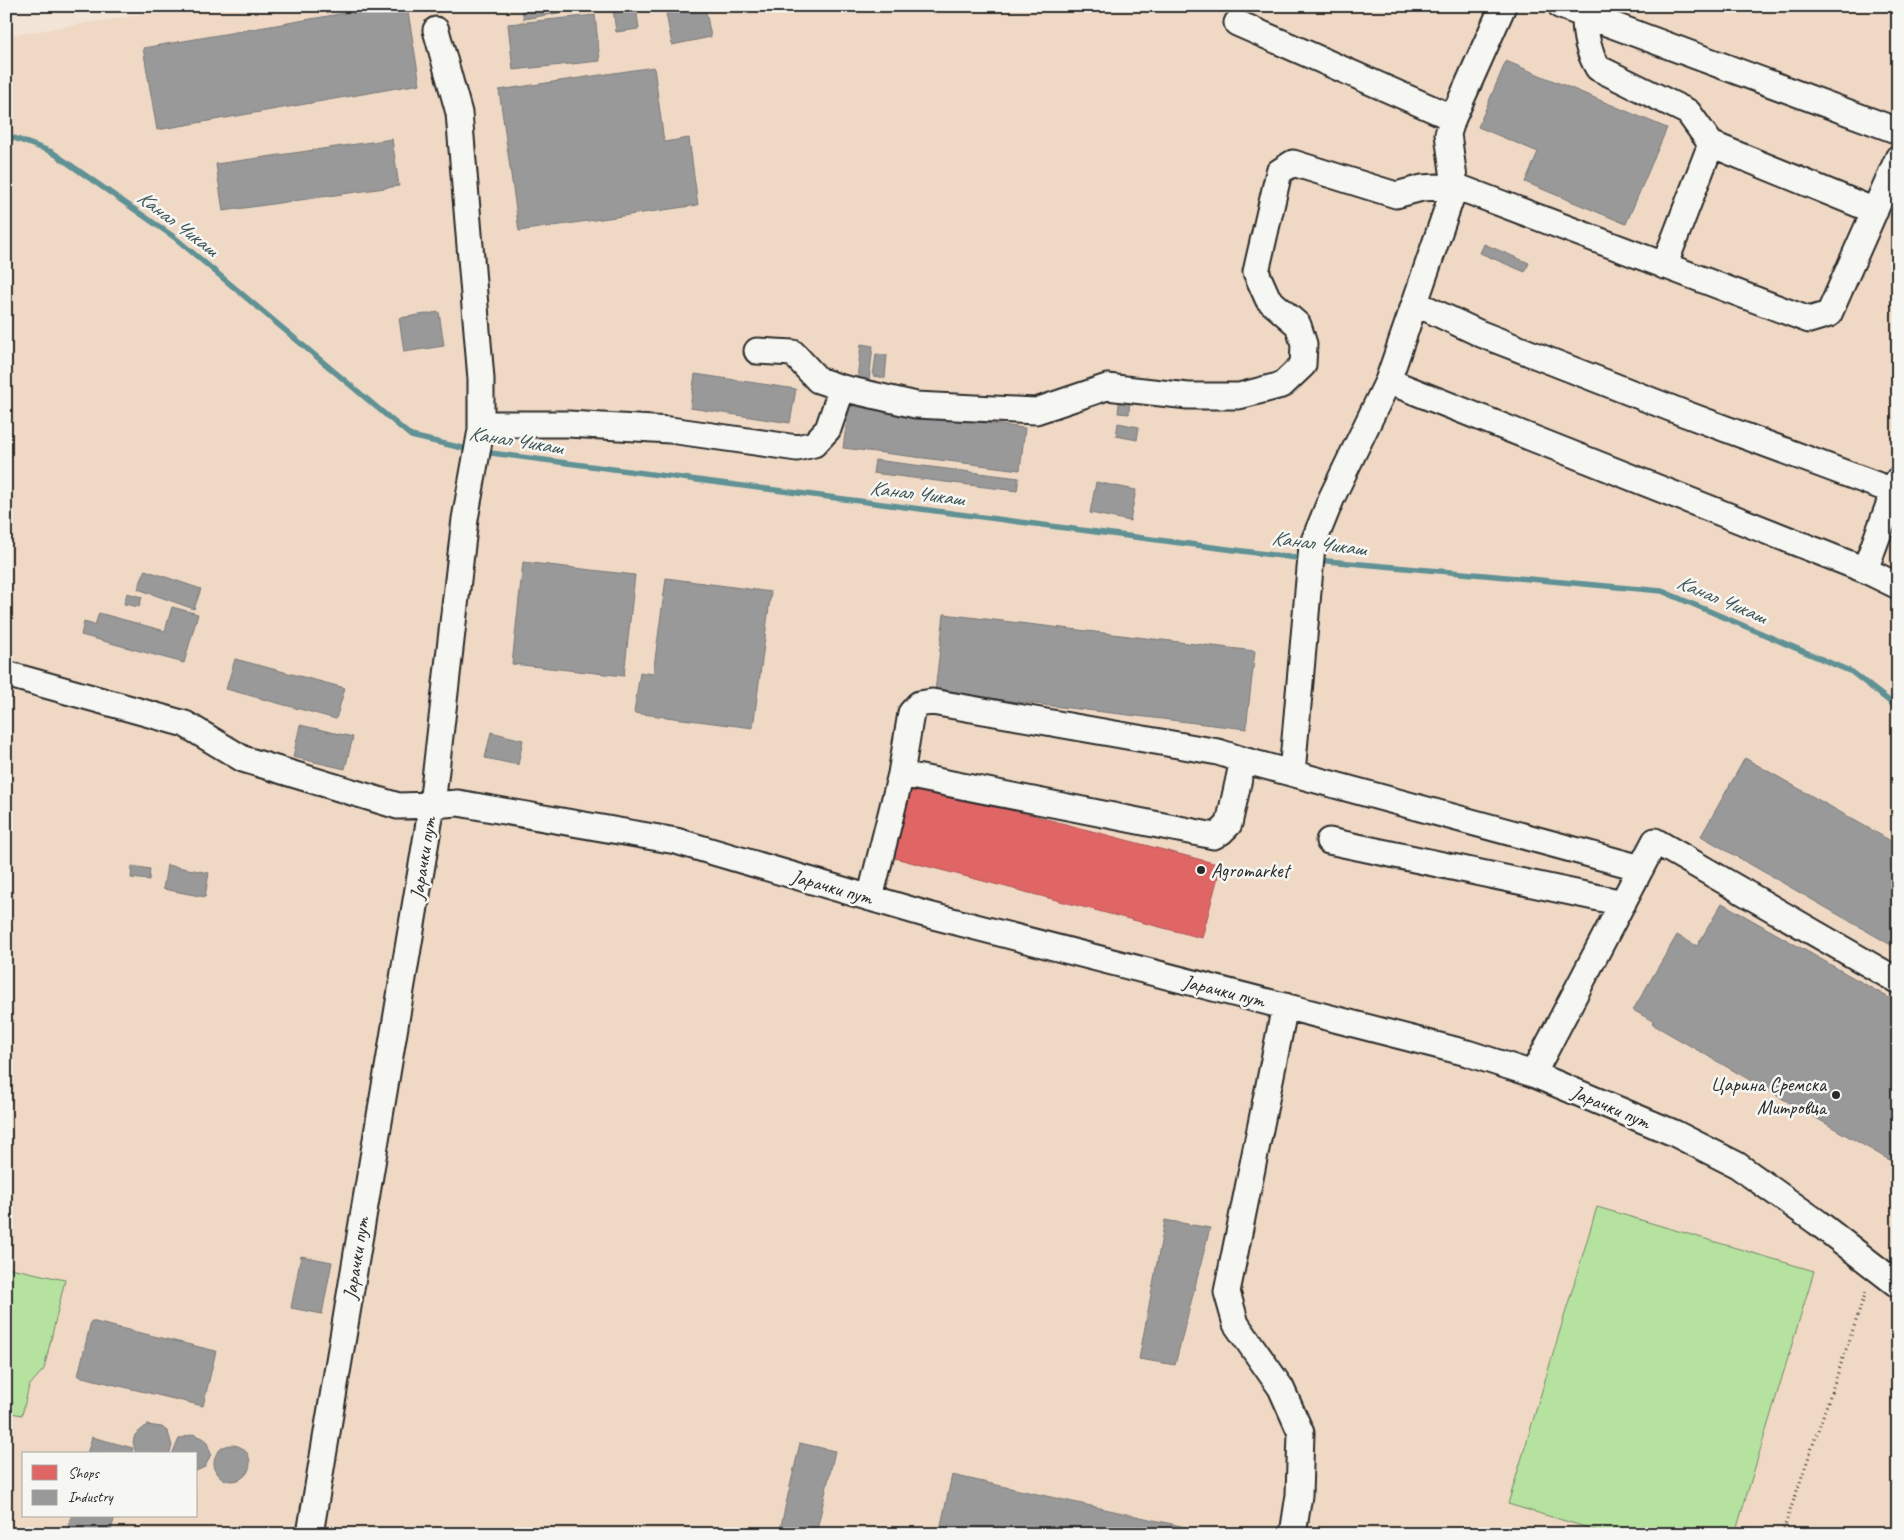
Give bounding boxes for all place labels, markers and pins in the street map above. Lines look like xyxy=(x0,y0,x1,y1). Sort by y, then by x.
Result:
place label: Agromarket xyxy=(1211,858,1293,883)
marker: Agromarket xyxy=(1195,864,1207,876)
place label: Царина Сремска Митровца xyxy=(1710,1072,1828,1120)
marker: Царина Сремска Митровца xyxy=(1830,1089,1842,1101)

